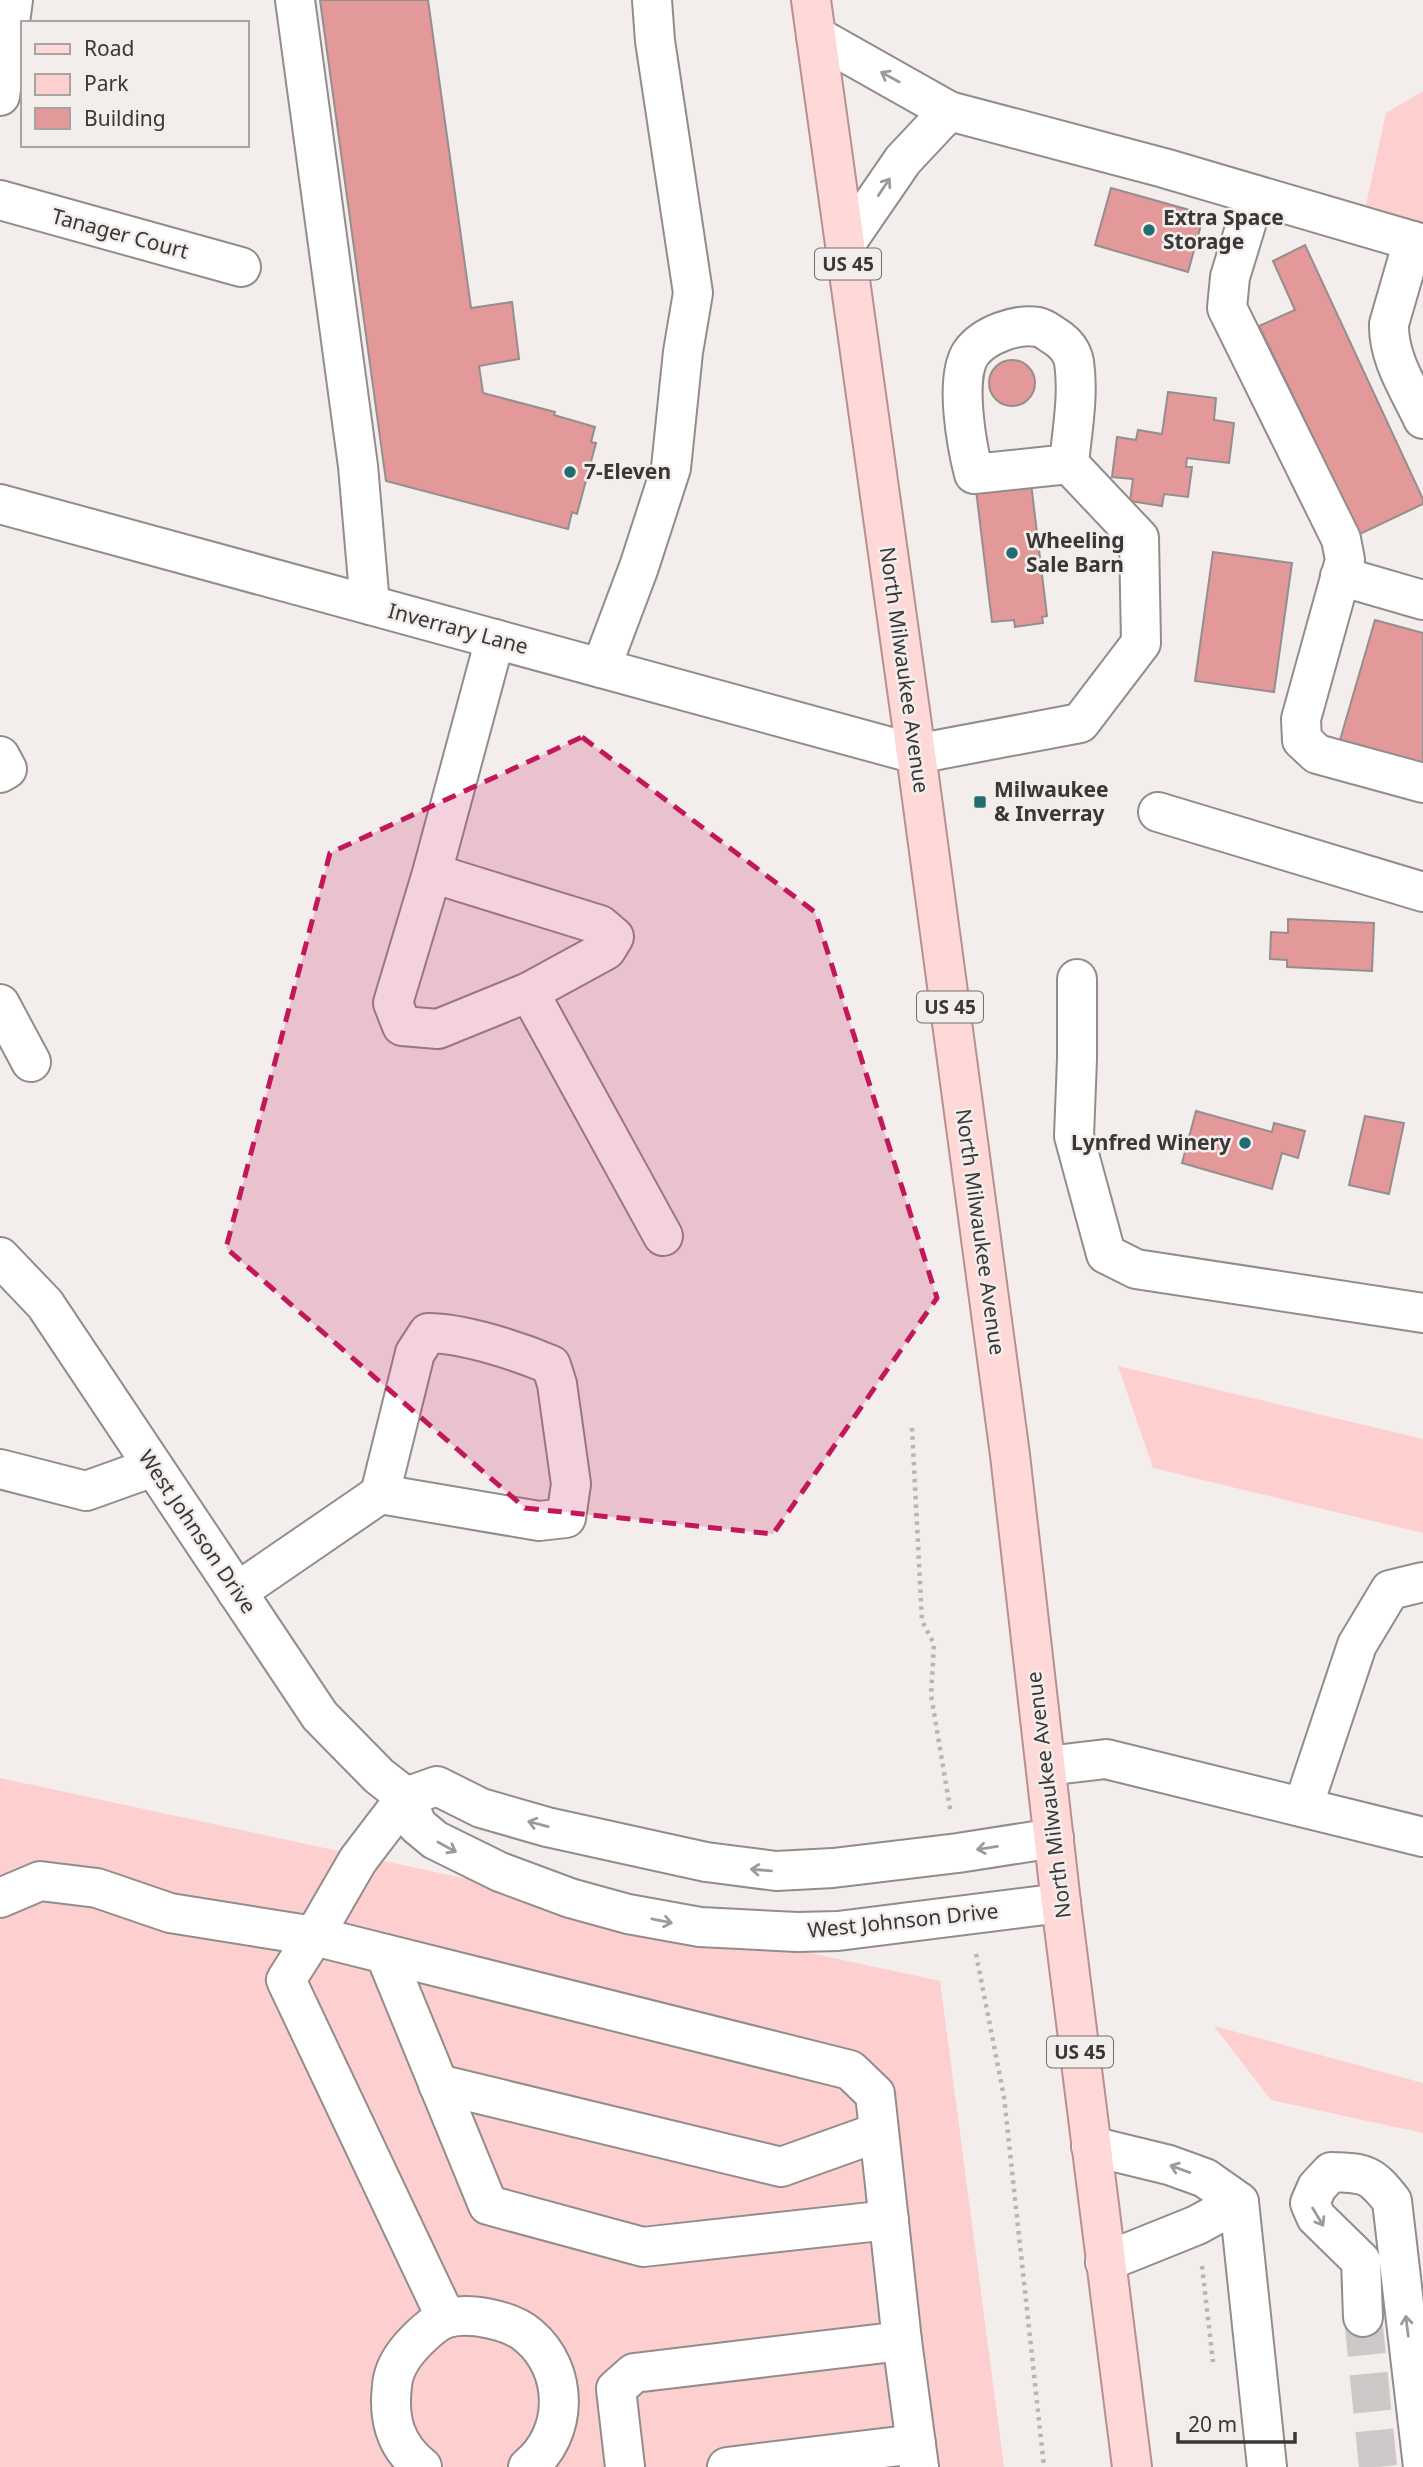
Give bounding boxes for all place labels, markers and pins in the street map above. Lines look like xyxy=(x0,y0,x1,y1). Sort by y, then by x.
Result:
place label: Extra Space Storage xyxy=(1163,203,1284,255)
marker: Extra Space Storage xyxy=(1141,222,1157,238)
place label: 7-Eleven xyxy=(584,457,671,485)
marker: 7-Eleven xyxy=(562,464,578,480)
place label: Wheeling Sale Barn xyxy=(1026,526,1125,578)
marker: Wheeling Sale Barn xyxy=(1004,545,1020,561)
place label: Milwaukee & Inverray xyxy=(994,775,1109,827)
marker: Milwaukee & Inverray xyxy=(972,794,988,810)
place label: Lynfred Winery xyxy=(1071,1128,1231,1156)
marker: Lynfred Winery xyxy=(1237,1135,1253,1151)

